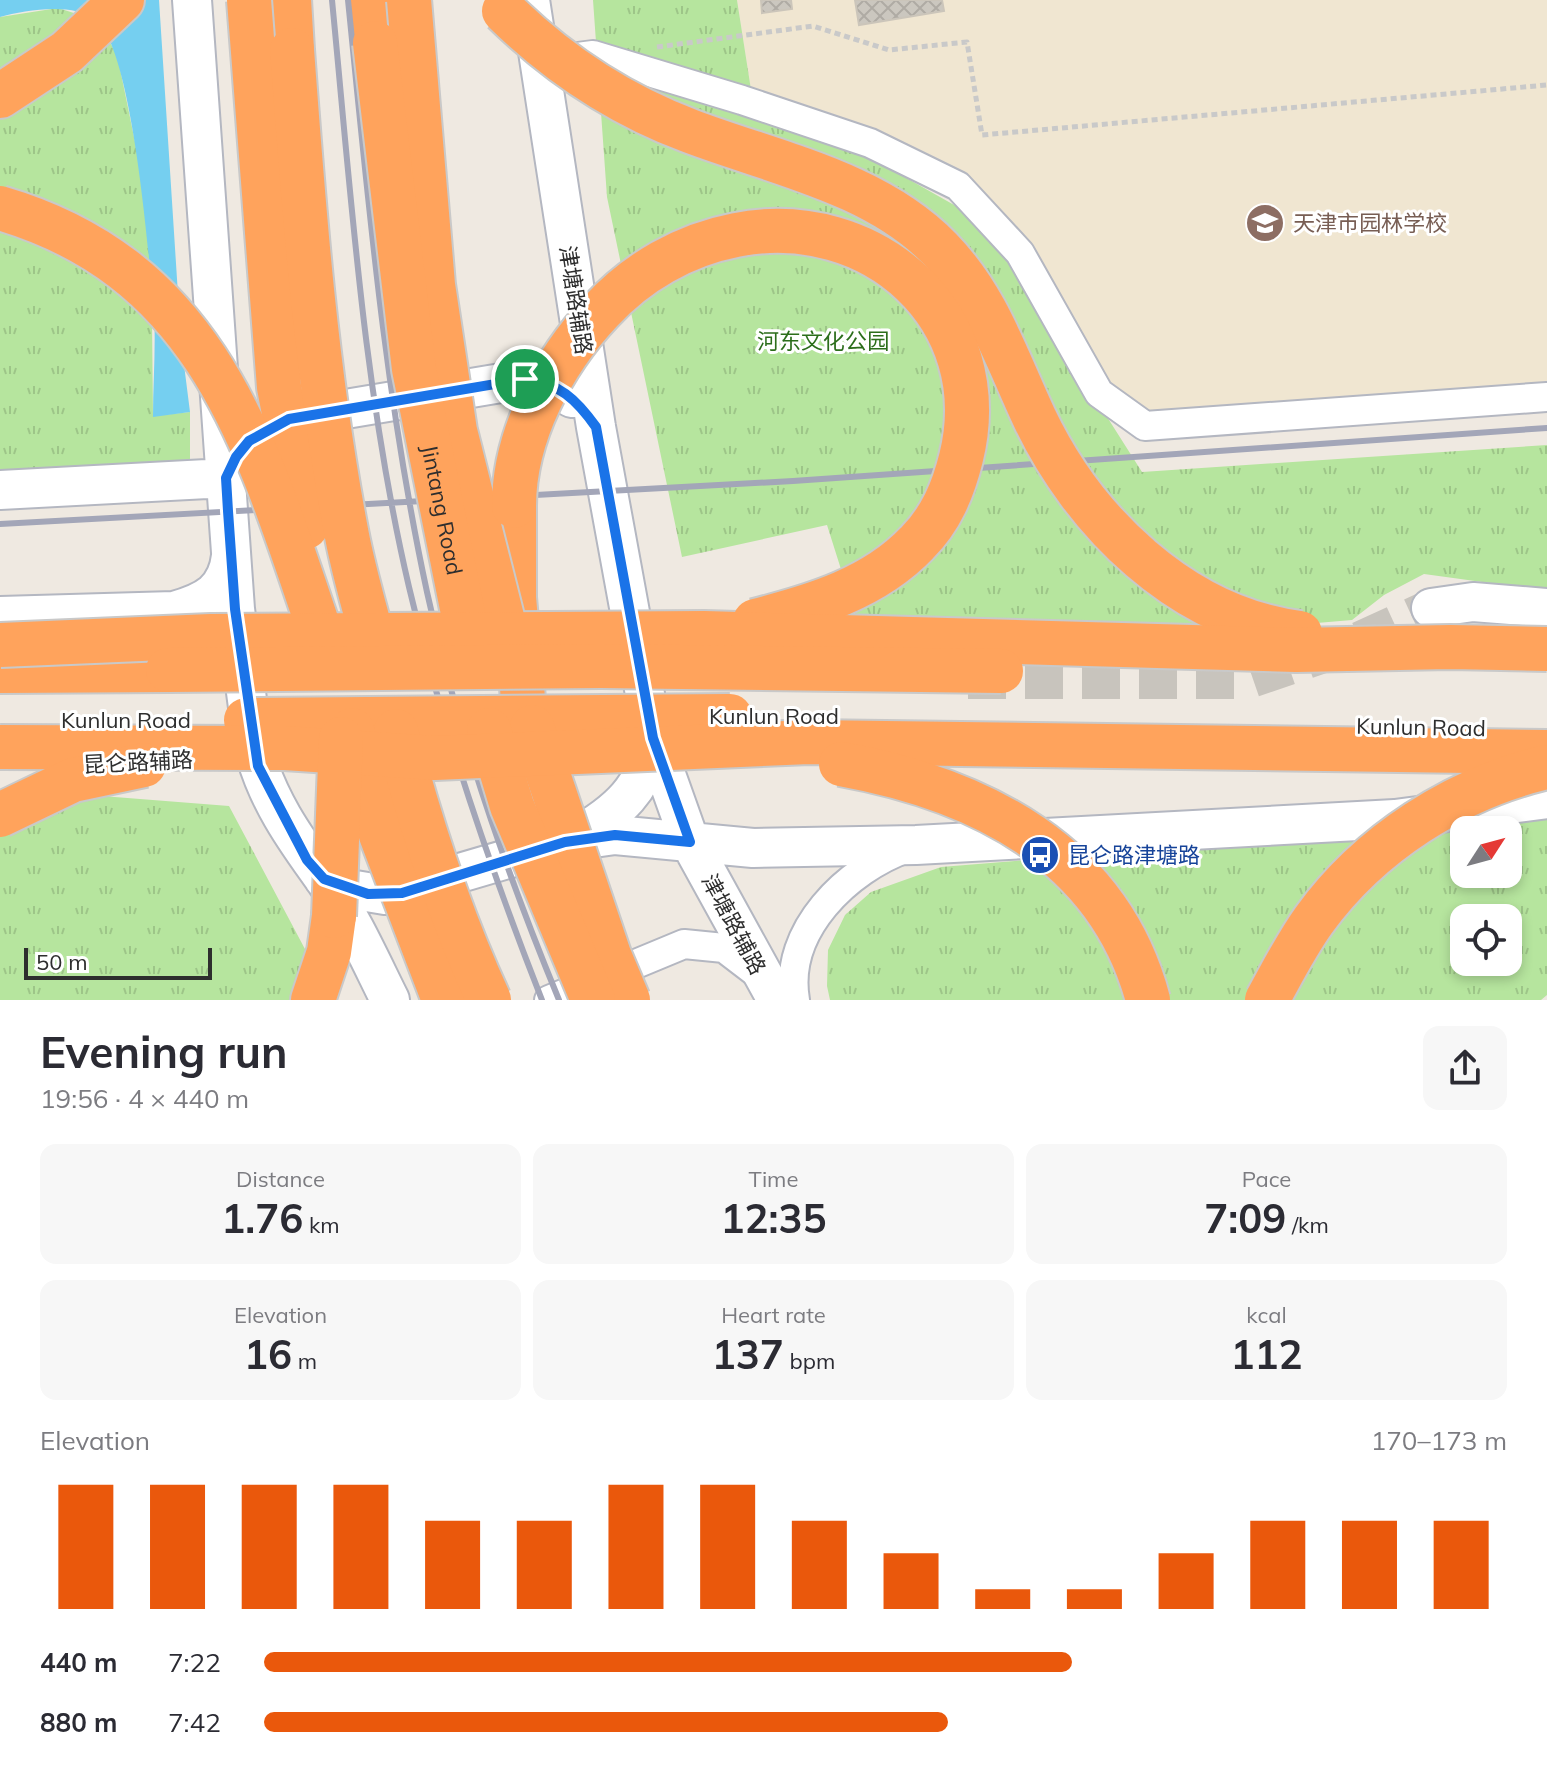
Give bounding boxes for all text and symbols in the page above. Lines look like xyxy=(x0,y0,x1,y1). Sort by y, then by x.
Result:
school or university icon: 天津市园林学校 xyxy=(1244,202,1286,244)
place label: 天津市园林学校 xyxy=(1293,209,1447,237)
street label: 津塘路辅路 xyxy=(554,243,598,357)
park label: 河东文化公园 xyxy=(757,327,889,355)
pin xyxy=(491,345,559,413)
icon: arrive xyxy=(503,357,547,401)
street label: Jintang Road xyxy=(416,442,469,577)
street label: Kunlun Road xyxy=(709,702,839,730)
street label: Kunlun Road xyxy=(61,706,191,734)
street label: Kunlun Road xyxy=(1356,712,1486,742)
street label: 昆仑路辅路 xyxy=(82,745,194,779)
north arrow xyxy=(1450,816,1522,888)
map controls xyxy=(1450,816,1522,976)
bus stop icon: 昆仑路津塘路 xyxy=(1019,834,1061,876)
place label: 昆仑路津塘路 xyxy=(1068,841,1200,869)
street label: 津塘路辅路 xyxy=(696,869,772,979)
button: locate xyxy=(1450,904,1522,976)
scale bar xyxy=(24,944,212,980)
text: 50 m xyxy=(36,948,87,976)
text: Evening run xyxy=(40,1024,287,1079)
button: share xyxy=(1423,1026,1507,1110)
text: 19:56 · 4 × 440 m xyxy=(40,1082,249,1115)
text: Distance xyxy=(236,1165,325,1193)
text: Time xyxy=(749,1165,798,1193)
text: Pace xyxy=(1242,1165,1291,1193)
text: 1.76 xyxy=(221,1193,303,1243)
text: 12:35 xyxy=(721,1193,826,1243)
text: 7:09 xyxy=(1204,1193,1286,1243)
text: km xyxy=(303,1211,340,1239)
text: /km xyxy=(1286,1211,1329,1239)
text: Elevation xyxy=(234,1301,327,1329)
text: Heart rate xyxy=(721,1301,826,1329)
text: kcal xyxy=(1246,1301,1287,1329)
text: 16 xyxy=(244,1329,292,1379)
text: 137 xyxy=(712,1329,784,1379)
text: 112 xyxy=(1231,1329,1303,1379)
text: m xyxy=(292,1347,317,1375)
text: bpm xyxy=(784,1347,835,1375)
text: Elevation xyxy=(40,1424,150,1457)
text: 170–173 m xyxy=(1371,1424,1507,1457)
text: 440 m xyxy=(40,1646,117,1679)
text: 7:22 xyxy=(168,1646,221,1679)
text: 880 m xyxy=(40,1706,117,1739)
text: 7:42 xyxy=(168,1706,221,1739)

